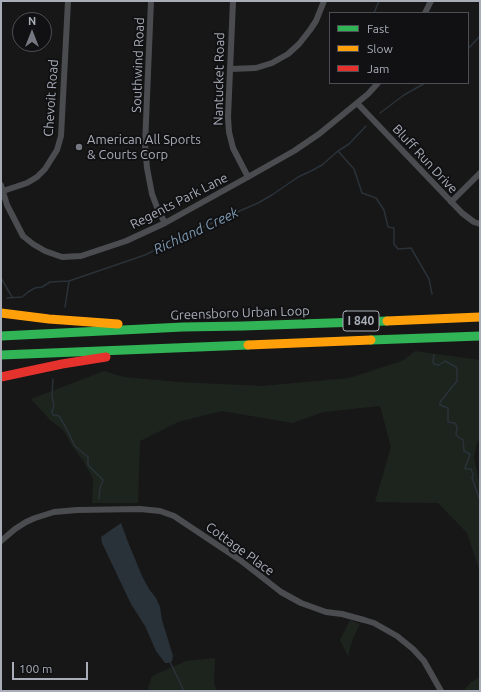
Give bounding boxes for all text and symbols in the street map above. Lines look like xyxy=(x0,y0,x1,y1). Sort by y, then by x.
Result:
north arrow xyxy=(12,12,52,52)
legend xyxy=(329,12,469,84)
text: N xyxy=(28,15,36,27)
street label: Southwind Road xyxy=(129,17,147,113)
text: Fast xyxy=(367,22,389,35)
street label: Nantucket Road xyxy=(210,32,228,126)
text: Slow xyxy=(367,42,393,55)
street label: Chevoit Road xyxy=(41,59,61,137)
text: Jam xyxy=(367,62,389,75)
street label: Bluff Run Drive xyxy=(389,121,461,197)
place label: American All Sports & Courts Corp xyxy=(87,132,201,163)
marker: American All Sports & Courts Corp xyxy=(74,142,84,152)
street label: Regents Park Lane xyxy=(127,170,231,232)
water label: Richland Creek xyxy=(151,204,241,258)
street label: Greensboro Urban Loop xyxy=(170,303,310,323)
road number: I 840 xyxy=(343,311,379,331)
street label: Cottage Place xyxy=(203,519,277,579)
scale bar xyxy=(14,654,90,680)
text: 100 m xyxy=(19,662,52,675)

